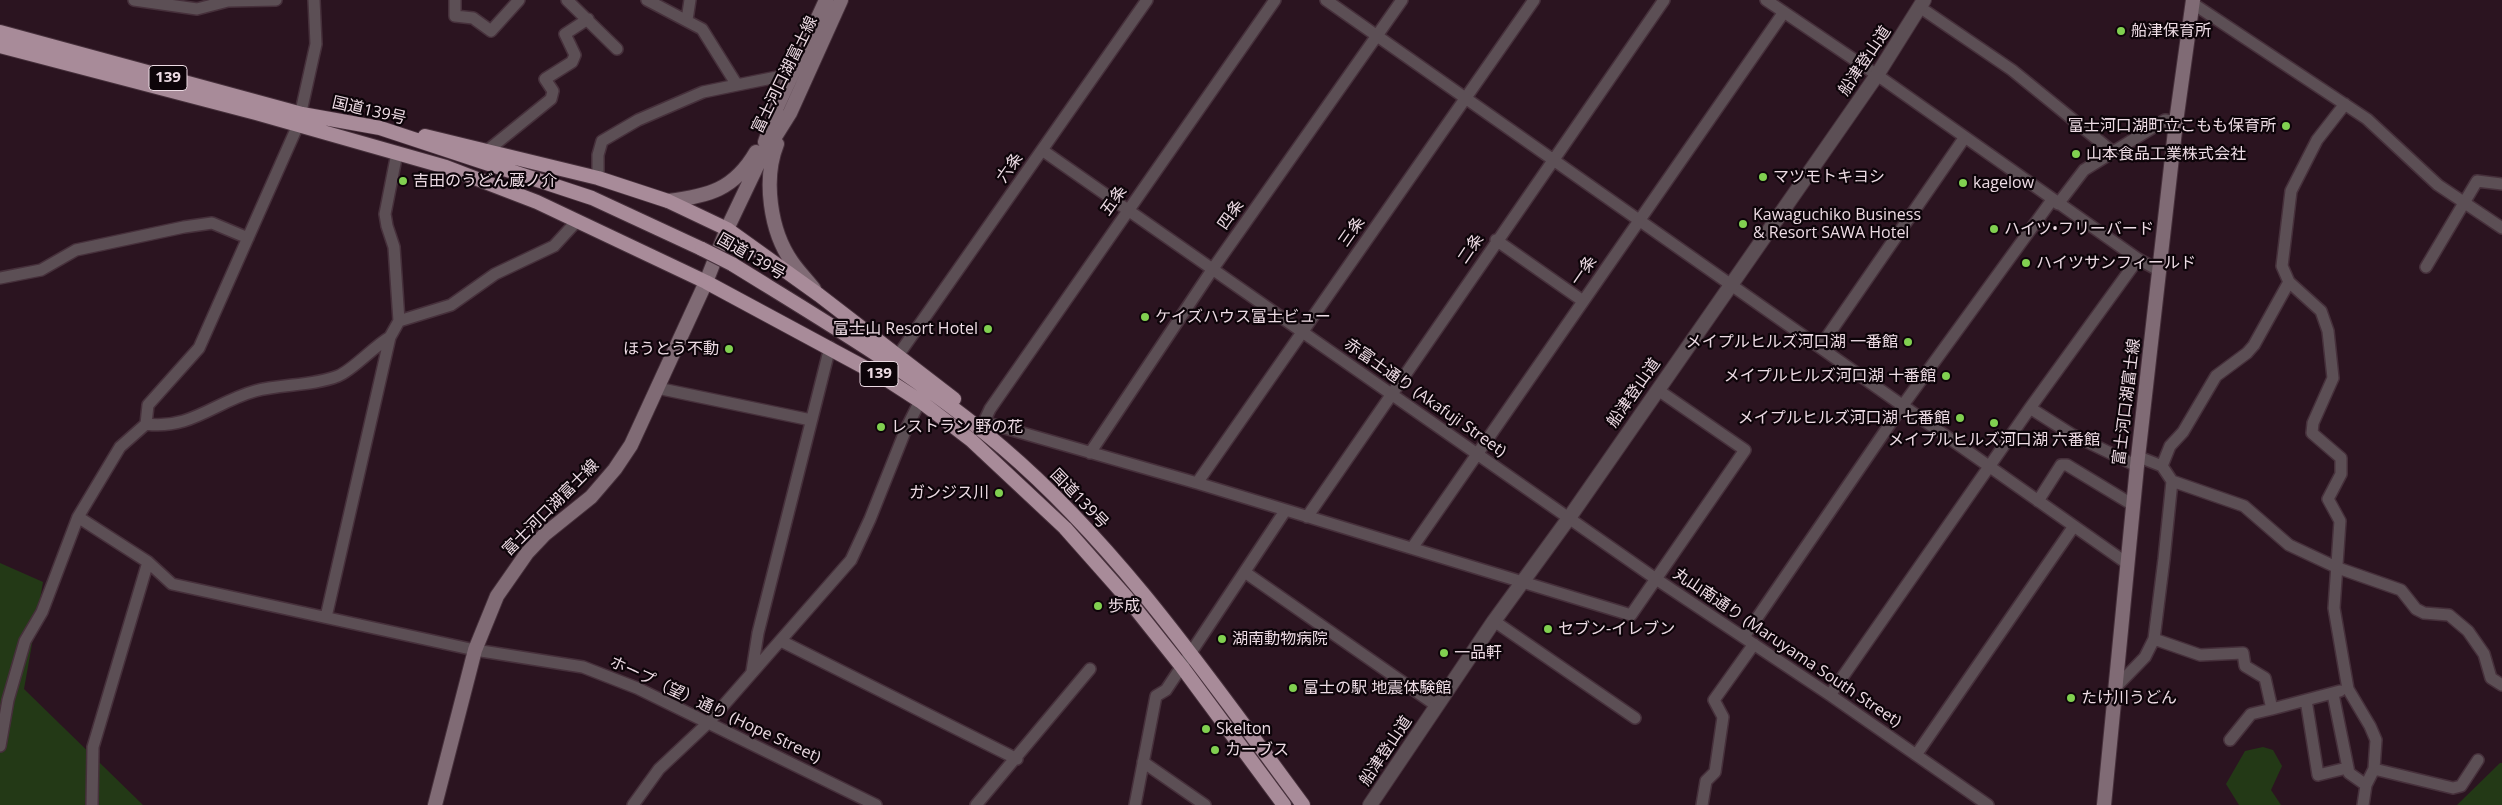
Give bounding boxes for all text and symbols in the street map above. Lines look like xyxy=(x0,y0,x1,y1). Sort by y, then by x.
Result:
street label: 富士河口湖富士線 xyxy=(748,13,822,137)
place label: 船津保育所 xyxy=(2131,21,2211,41)
street label: 船津登山道 xyxy=(1835,22,1895,100)
marker: 船津保育所 xyxy=(2115,25,2127,37)
road number: 139 xyxy=(149,66,187,90)
street label: 国道139号 xyxy=(330,93,408,129)
place label: 富士河口湖町立こもも保育所 xyxy=(2068,116,2276,136)
marker: 富士河口湖町立こもも保育所 xyxy=(2280,120,2292,132)
place label: 山本食品工業株式会社 xyxy=(2086,144,2246,164)
marker: 山本食品工業株式会社 xyxy=(2070,148,2082,160)
street label: 六条 xyxy=(993,149,1027,187)
place label: マツモトキヨシ xyxy=(1773,167,1885,187)
place label: 吉田のうどん蔵ノ介 xyxy=(413,171,557,191)
marker: マツモトキヨシ xyxy=(1757,171,1769,183)
place label: kagelow xyxy=(1973,173,2034,193)
marker: 吉田のうどん蔵ノ介 xyxy=(397,175,409,187)
marker: kagelow xyxy=(1957,177,1969,189)
street label: 五条 xyxy=(1097,182,1131,220)
street label: 四条 xyxy=(1214,196,1248,234)
place label: Kawaguchiko Business & Resort SAWA Hotel xyxy=(1753,205,1921,243)
street label: 三条 xyxy=(1335,213,1369,251)
marker: Kawaguchiko Business & Resort SAWA Hotel xyxy=(1737,218,1749,230)
place label: ハイツ•フリーバード xyxy=(2004,219,2154,239)
marker: ハイツ•フリーバード xyxy=(1988,223,2000,235)
street label: 国道139号 xyxy=(714,230,788,284)
street label: 二条 xyxy=(1454,230,1488,268)
street label: 一条 xyxy=(1567,252,1601,290)
place label: ハイツサンフィールド xyxy=(2036,253,2196,273)
marker: ハイツサンフィールド xyxy=(2020,257,2032,269)
place label: ケイズハウス富士ビュー xyxy=(1155,307,1331,327)
marker: ケイズハウス富士ビュー xyxy=(1139,311,1151,323)
place label: 富士山 Resort Hotel xyxy=(833,319,978,339)
marker: 富士山 Resort Hotel xyxy=(982,323,994,335)
place label: メイプルヒルズ河口湖 一番館 xyxy=(1686,332,1898,352)
street label: 赤富士通り (Akafuji Street) xyxy=(1340,335,1510,461)
marker: メイプルヒルズ河口湖 一番館 xyxy=(1902,336,1914,348)
street label: 富士河口湖富士線 xyxy=(2110,337,2144,467)
place label: ほうとう不動 xyxy=(623,339,719,359)
marker: ほうとう不動 xyxy=(723,343,735,355)
street label: 船津登山道 xyxy=(1603,355,1665,431)
road number: 139 xyxy=(860,362,898,386)
place label: メイプルヒルズ河口湖 十番館 xyxy=(1724,366,1936,386)
marker: メイプルヒルズ河口湖 十番館 xyxy=(1940,370,1952,382)
place label: メイプルヒルズ河口湖 七番館 xyxy=(1738,408,1950,428)
marker: メイプルヒルズ河口湖 七番館 xyxy=(1954,412,1966,424)
place label: レストラン 野の花 xyxy=(891,417,1023,437)
marker: メイプルヒルズ河口湖 六番館 xyxy=(1988,417,2000,429)
marker: レストラン 野の花 xyxy=(875,421,887,433)
place label: メイプルヒルズ河口湖 六番館 xyxy=(1888,430,2100,450)
street label: 富士河口湖富士線 xyxy=(499,456,603,560)
street label: 国道139号 xyxy=(1046,465,1112,533)
place label: ガンジス川 xyxy=(909,483,989,503)
marker: ガンジス川 xyxy=(993,487,1005,499)
street label: 丸山南通り (Maruyama South Street) xyxy=(1669,564,1905,732)
place label: 歩成 xyxy=(1108,596,1140,616)
marker: 歩成 xyxy=(1092,600,1104,612)
place label: セブン-イレブン xyxy=(1558,619,1675,639)
marker: セブン-イレブン xyxy=(1542,623,1554,635)
place label: 湖南動物病院 xyxy=(1232,629,1328,649)
marker: 湖南動物病院 xyxy=(1216,633,1228,645)
place label: 一品軒 xyxy=(1454,643,1502,663)
marker: 一品軒 xyxy=(1438,647,1450,659)
street label: ホープ（望）通り (Hope Street) xyxy=(606,653,824,767)
place label: 富士の駅 地震体験館 xyxy=(1303,678,1451,698)
marker: 富士の駅 地震体験館 xyxy=(1287,682,1299,694)
place label: たけ川うどん xyxy=(2081,688,2177,708)
marker: たけ川うどん xyxy=(2065,692,2077,704)
street label: 船津登山道 xyxy=(1356,712,1416,790)
place label: Skelton xyxy=(1216,719,1271,739)
marker: Skelton xyxy=(1200,723,1212,735)
place label: カーブス xyxy=(1225,740,1289,760)
marker: カーブス xyxy=(1209,744,1221,756)

